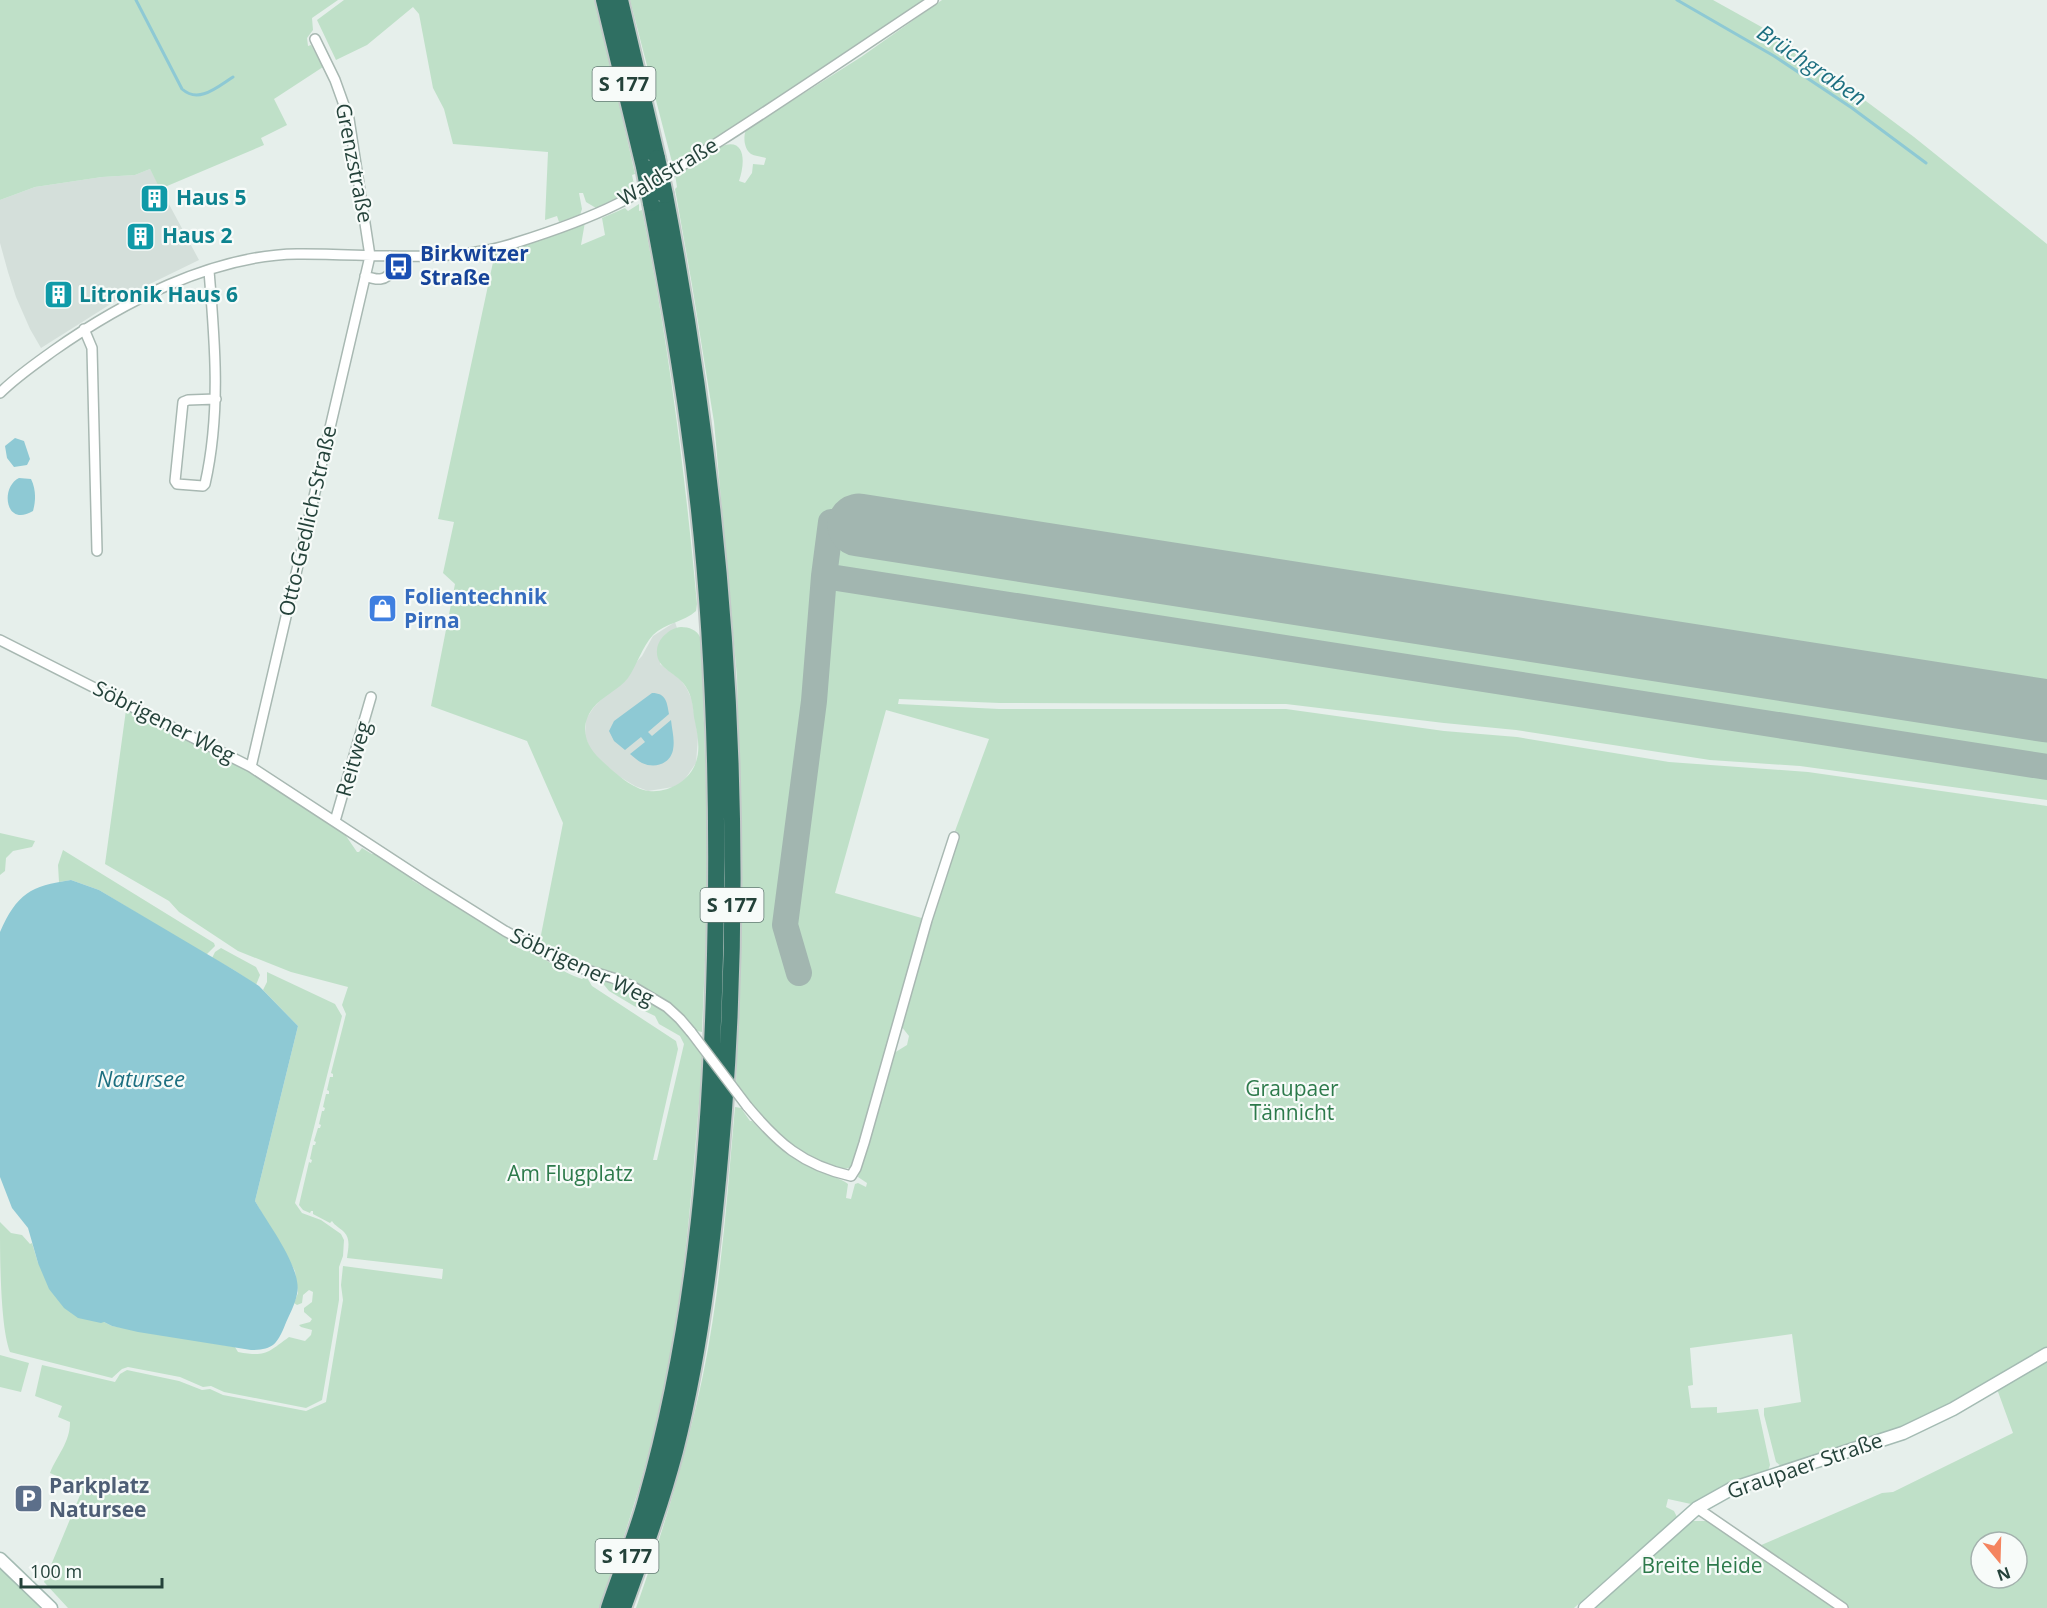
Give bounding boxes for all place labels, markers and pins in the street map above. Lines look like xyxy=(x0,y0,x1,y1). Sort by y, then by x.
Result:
building icon: Haus 5 xyxy=(139,182,171,214)
place label: Haus 5 xyxy=(176,183,246,211)
building icon: Haus 2 xyxy=(125,220,157,252)
place label: Haus 2 xyxy=(162,221,232,249)
place label: Birkwitzer Straße xyxy=(420,239,529,291)
bus stop icon: Birkwitzer Straße xyxy=(383,250,415,282)
building icon: Litronik Haus 6 xyxy=(42,279,74,311)
place label: Litronik Haus 6 xyxy=(79,280,238,308)
place label: Folientechnik Pirna xyxy=(404,582,548,634)
shop icon: Folientechnik Pirna xyxy=(367,593,399,625)
place label: Parkplatz Natursee xyxy=(49,1471,149,1523)
parking icon: Parkplatz Natursee xyxy=(12,1482,44,1514)

